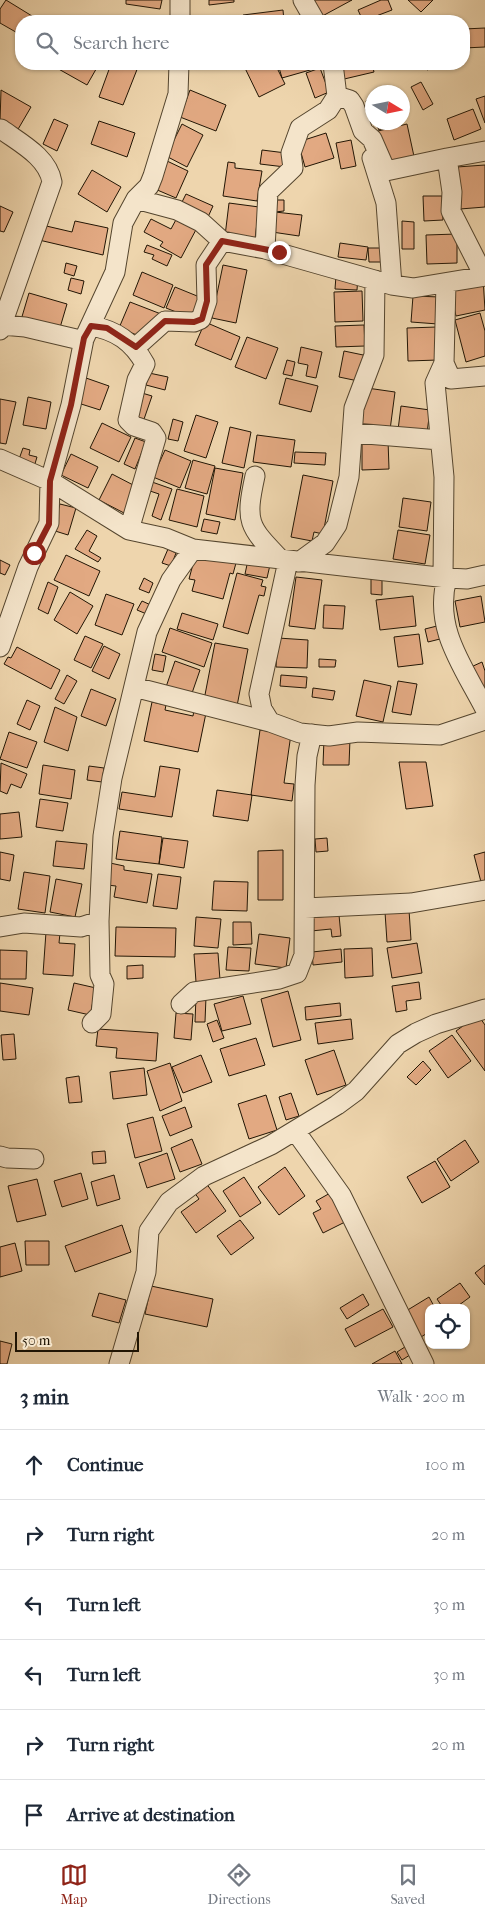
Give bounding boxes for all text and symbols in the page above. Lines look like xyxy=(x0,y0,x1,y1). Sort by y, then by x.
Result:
search box xyxy=(15,15,470,70)
icon: search xyxy=(33,29,61,57)
text: Search here xyxy=(73,32,169,54)
north arrow xyxy=(365,85,410,130)
route end xyxy=(268,241,291,264)
route start xyxy=(23,542,46,565)
map controls xyxy=(425,1304,470,1349)
button: locate xyxy=(425,1304,470,1349)
scale bar xyxy=(15,1329,139,1352)
text: 50 m xyxy=(22,1332,50,1349)
text: 3 min xyxy=(20,1385,69,1409)
text: Walk · 200 m xyxy=(378,1387,465,1406)
icon: ahead xyxy=(20,1451,48,1479)
text: Continue xyxy=(67,1454,143,1476)
text: 100 m xyxy=(425,1455,465,1474)
icon: right xyxy=(20,1521,48,1549)
text: Turn right xyxy=(67,1524,154,1546)
text: 20 m xyxy=(431,1525,465,1544)
icon: left xyxy=(20,1591,48,1619)
text: Turn left xyxy=(67,1594,141,1616)
text: 30 m xyxy=(433,1595,465,1614)
icon: left xyxy=(20,1661,48,1689)
text: Turn left xyxy=(67,1664,141,1686)
text: 30 m xyxy=(433,1665,465,1684)
icon: right xyxy=(20,1731,48,1759)
text: Turn right xyxy=(67,1734,154,1756)
text: 20 m xyxy=(431,1735,465,1754)
icon: arrive xyxy=(20,1801,48,1829)
text: Arrive at destination xyxy=(67,1804,235,1826)
tab: Map xyxy=(60,1861,88,1908)
tab: Directions xyxy=(208,1861,271,1908)
tab: Saved xyxy=(390,1861,425,1908)

